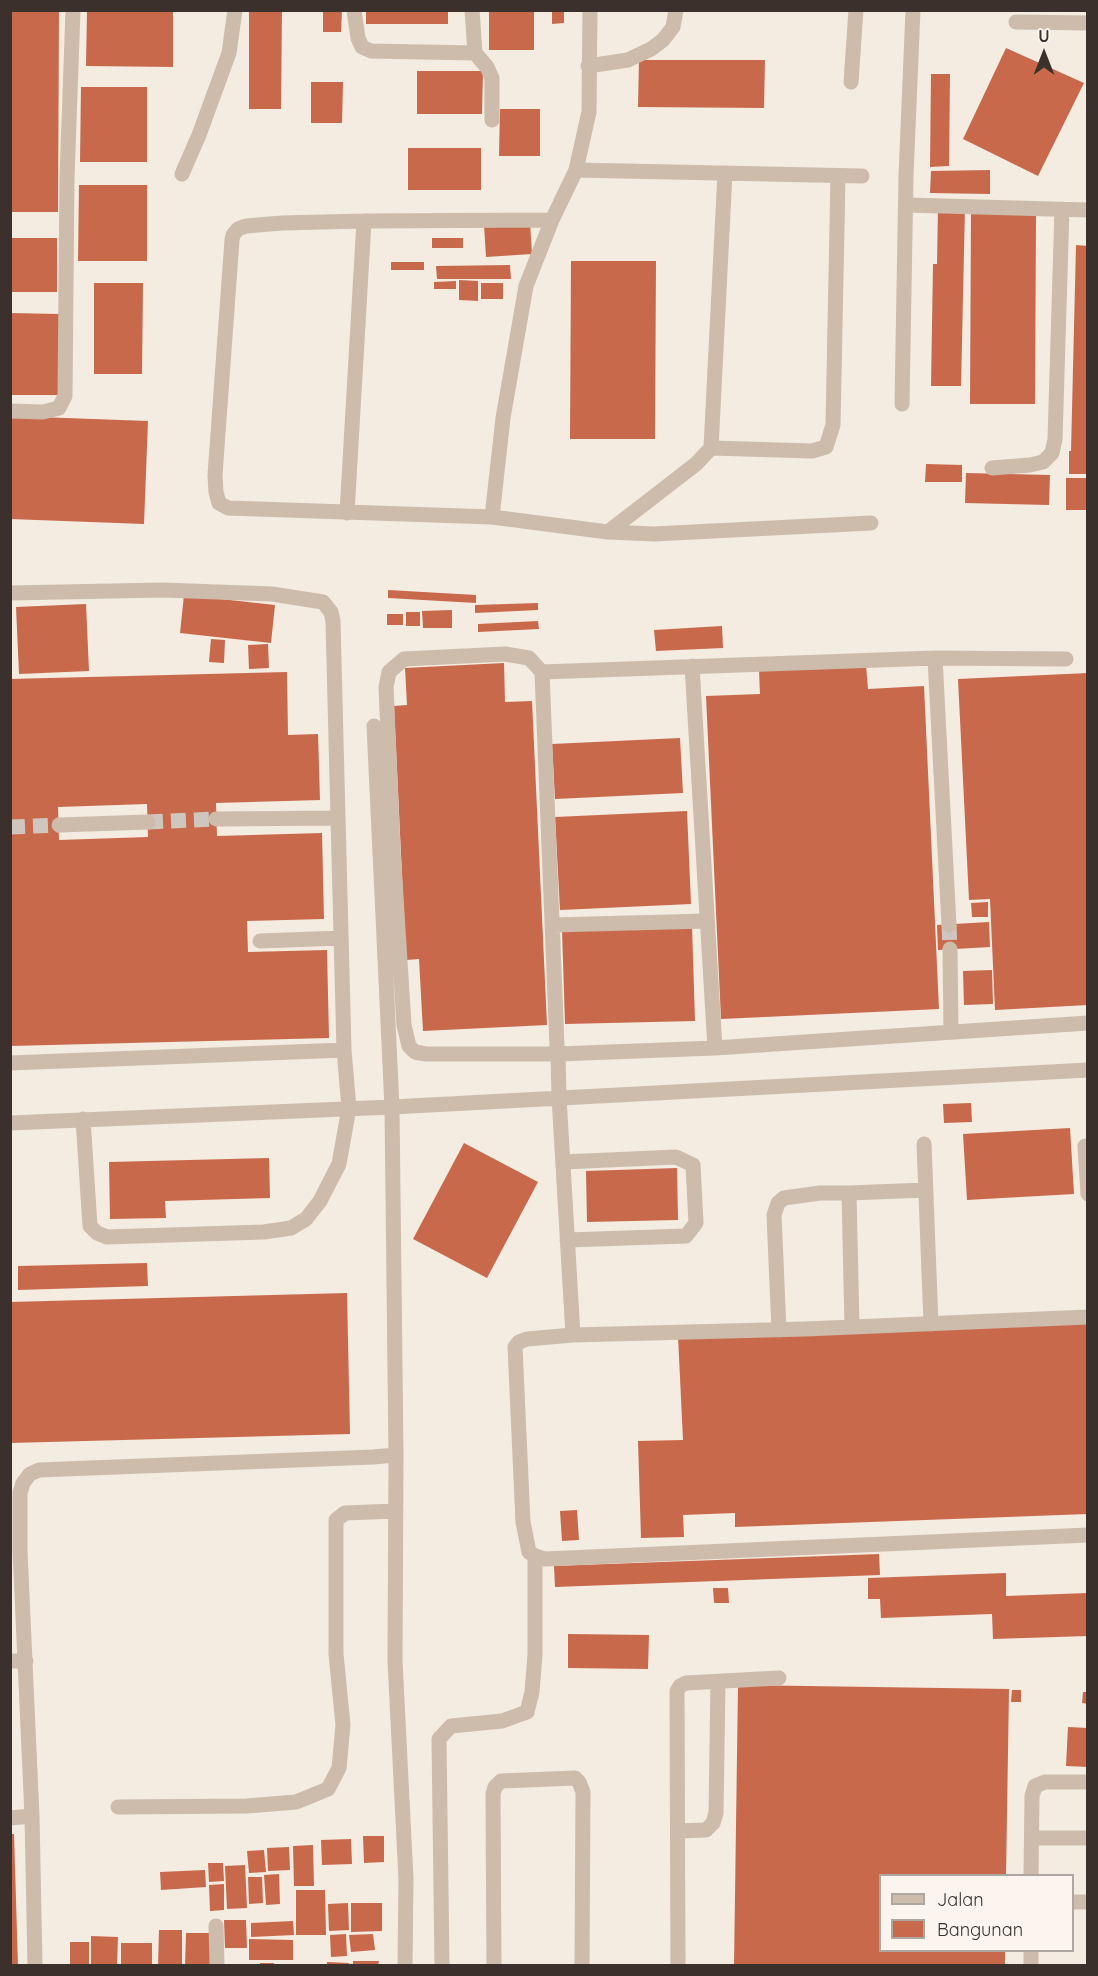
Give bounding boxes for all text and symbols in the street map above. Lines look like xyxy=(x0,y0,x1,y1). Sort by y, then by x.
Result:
north arrow xyxy=(1014,24,1074,84)
text: U xyxy=(1038,26,1050,46)
legend xyxy=(879,1874,1074,1952)
text: Jalan xyxy=(937,1888,984,1911)
text: Bangunan xyxy=(937,1918,1023,1941)

